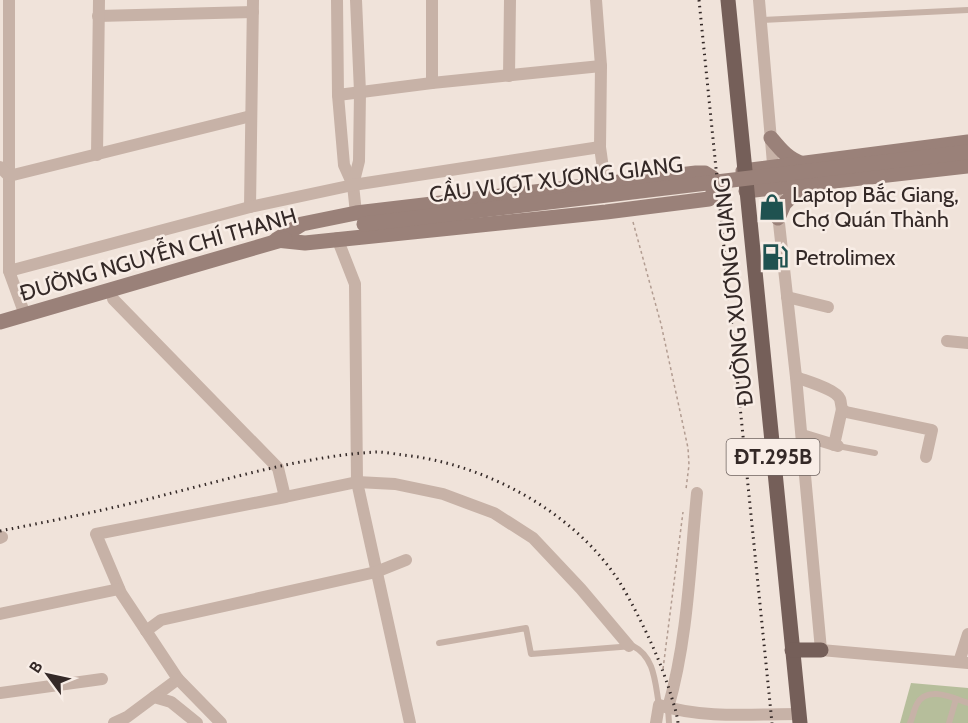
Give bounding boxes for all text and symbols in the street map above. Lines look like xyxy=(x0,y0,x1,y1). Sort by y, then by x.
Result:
street label: CẦU VƯỢT XƯƠNG GIANG xyxy=(427,149,684,208)
street label: ĐƯỜNG XƯƠNG GIANG xyxy=(708,176,759,407)
place label: Laptop Bắc Giang, Chợ Quán Thành xyxy=(792,181,959,233)
shop icon: Laptop Bắc Giang, Chợ Quán Thành xyxy=(757,192,787,222)
street label: ĐƯỜNG NGUYỄN CHÍ THANH xyxy=(16,199,300,307)
fuel station icon: Petrolimex xyxy=(760,242,790,272)
place label: Petrolimex xyxy=(795,244,896,271)
road number: ĐT.295B xyxy=(726,439,820,475)
north arrow xyxy=(18,645,78,705)
text: B xyxy=(25,658,47,676)

